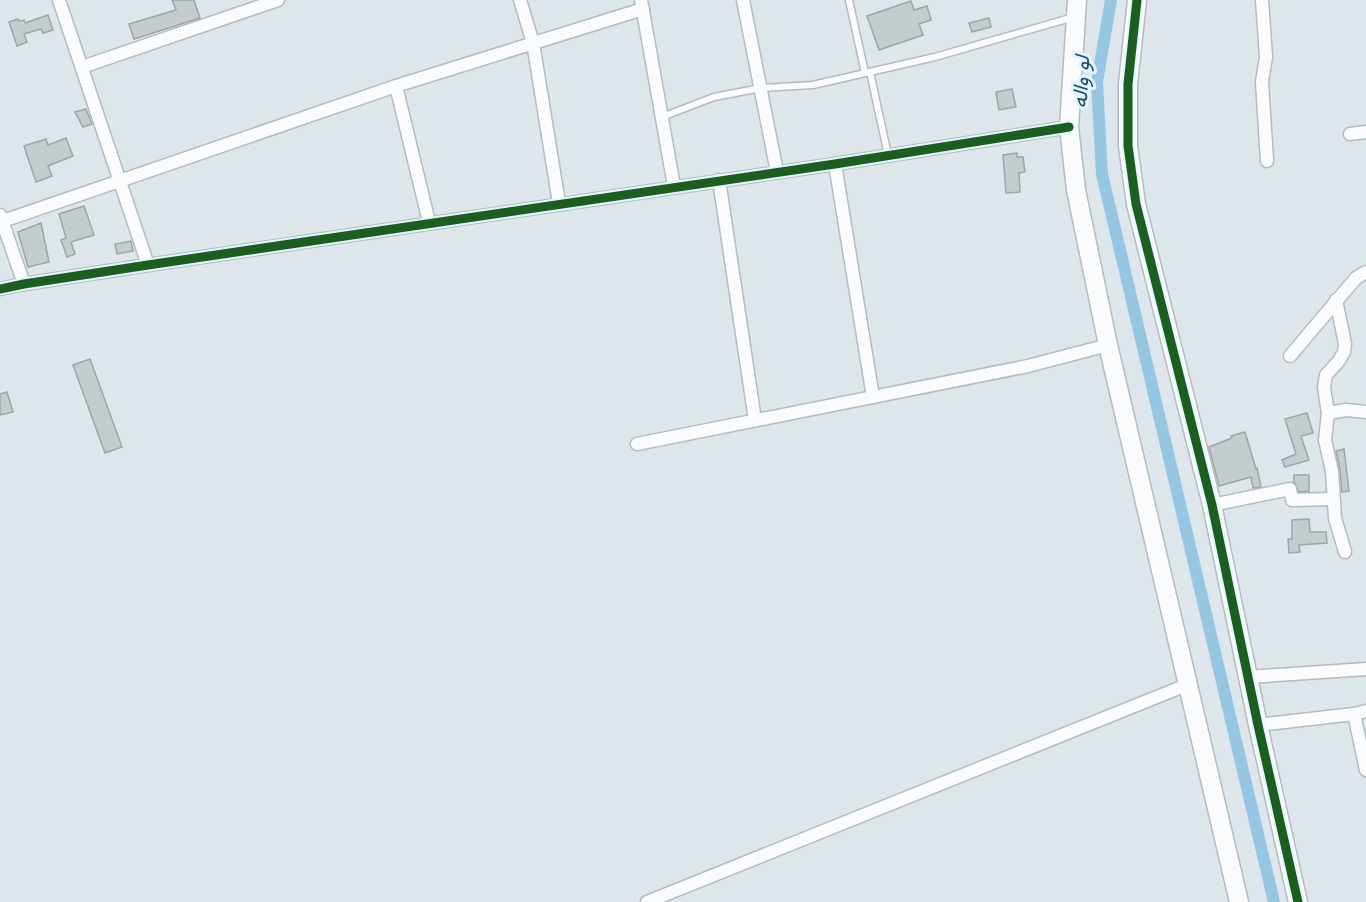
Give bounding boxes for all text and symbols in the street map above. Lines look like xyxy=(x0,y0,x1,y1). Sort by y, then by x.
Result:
water label: لو واله xyxy=(1065,52,1097,109)

